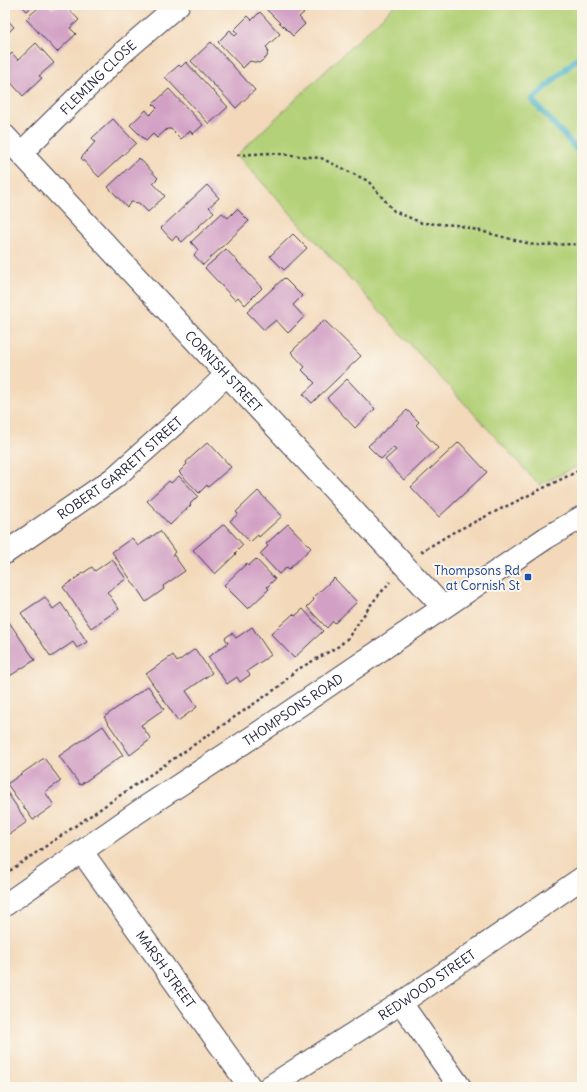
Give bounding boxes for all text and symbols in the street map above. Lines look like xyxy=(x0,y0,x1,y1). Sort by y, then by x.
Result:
street label: FLEMING CLOSE xyxy=(57,36,140,119)
street label: CORNISH STREET xyxy=(181,327,265,416)
street label: ROBERT GARRETT STREET xyxy=(54,413,186,523)
place label: Thompsons Rd at Cornish St xyxy=(434,562,521,594)
marker: Thompsons Rd at Cornish St xyxy=(523,572,533,582)
street label: THOMPSONS ROAD xyxy=(240,670,346,750)
street label: MARSH STREET xyxy=(132,927,199,1012)
street label: REDWOOD STREET xyxy=(375,946,479,1024)

